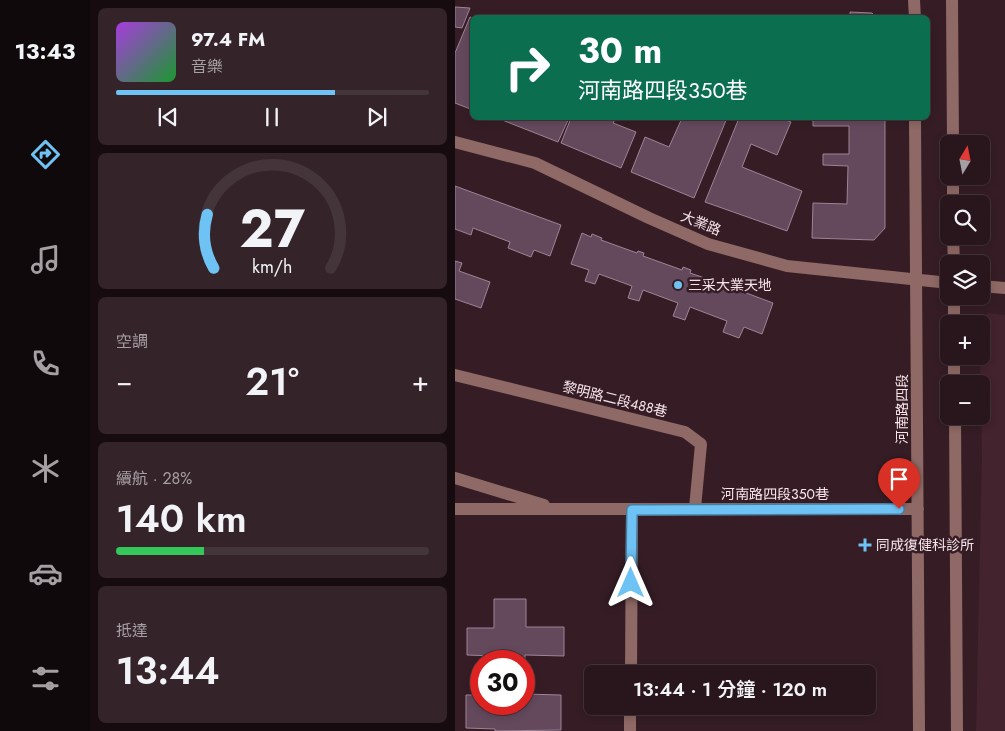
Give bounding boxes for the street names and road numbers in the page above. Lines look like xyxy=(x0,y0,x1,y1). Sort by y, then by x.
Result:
street label: 大業路 xyxy=(678,206,724,240)
street label: 河南路四段 xyxy=(892,374,912,444)
street label: 黎明路二段488巷 xyxy=(560,376,670,422)
street label: 河南路四段350巷 xyxy=(721,484,829,504)

